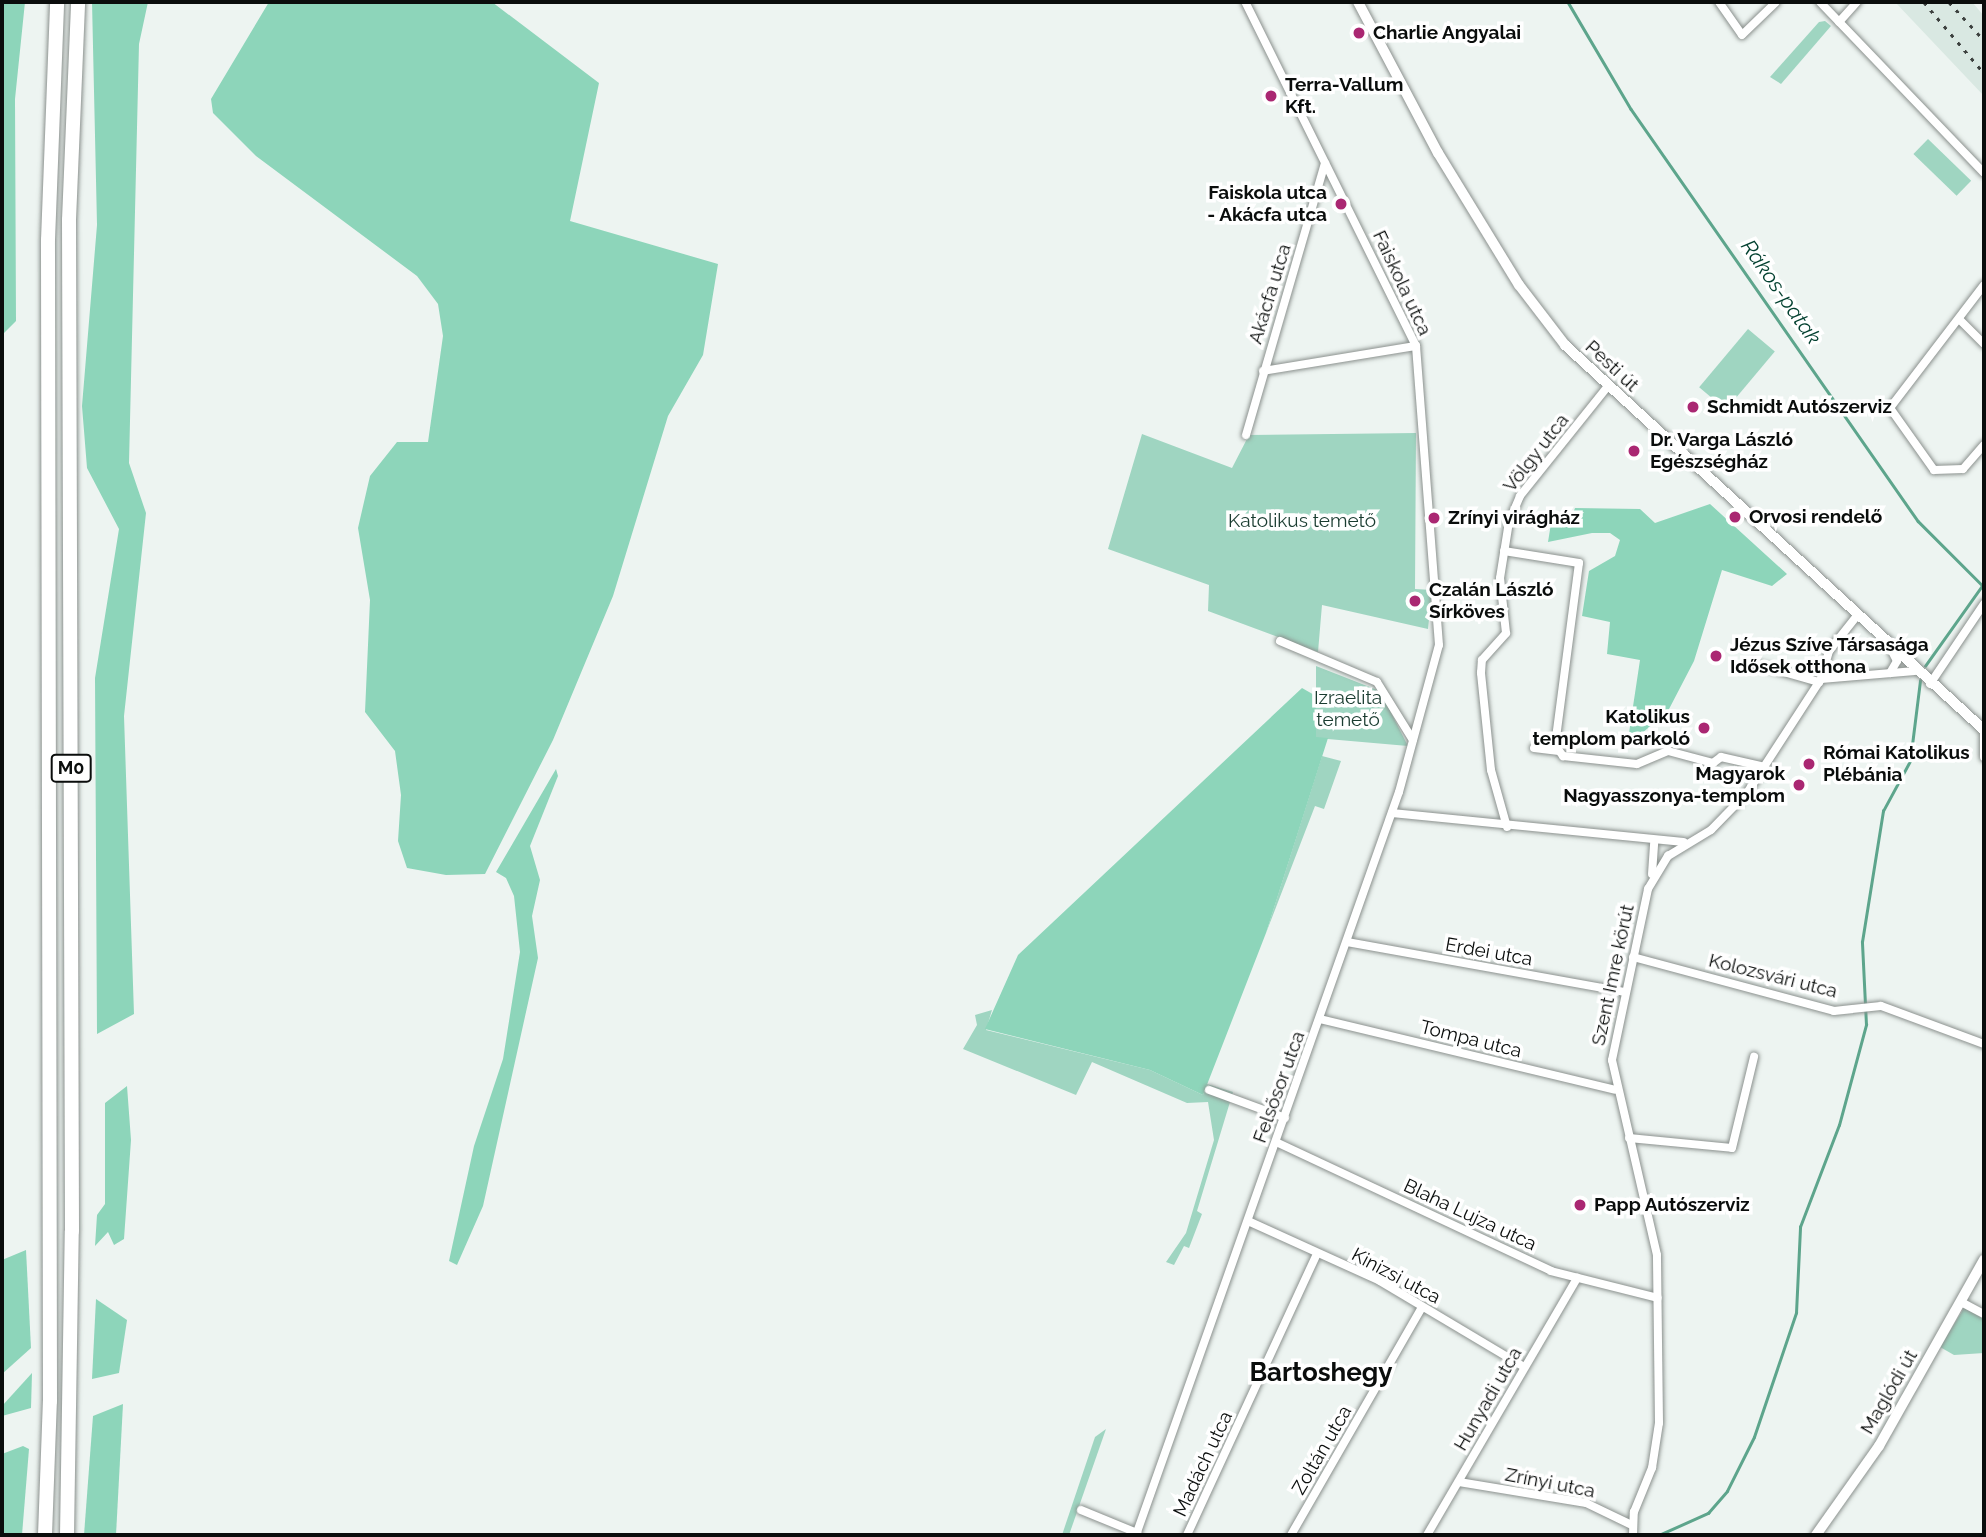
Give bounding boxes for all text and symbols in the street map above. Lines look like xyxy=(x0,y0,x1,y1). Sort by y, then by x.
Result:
place label: Charlie Angyalai xyxy=(1373,22,1522,44)
marker: Charlie Angyalai xyxy=(1351,25,1367,41)
place label: Terra-Vallum Kft. xyxy=(1285,74,1403,118)
marker: Terra-Vallum Kft. xyxy=(1263,88,1279,104)
place label: Faiskola utca - Akácfa utca xyxy=(1207,182,1327,226)
marker: Faiskola utca - Akácfa utca xyxy=(1333,196,1349,212)
street label: Faiskola utca xyxy=(1368,227,1436,339)
water label: Rákos-patak xyxy=(1736,235,1826,349)
street label: Akácfa utca xyxy=(1244,241,1296,347)
street label: Pesti út xyxy=(1580,336,1644,396)
place label: Schmidt Autószerviz xyxy=(1707,396,1892,418)
marker: Schmidt Autószerviz xyxy=(1685,399,1701,415)
street label: Völgy utca xyxy=(1498,409,1574,497)
place label: Dr. Varga László Egészségház xyxy=(1650,429,1794,473)
marker: Dr. Varga László Egészségház xyxy=(1624,441,1644,461)
place label: Orvosi rendelő xyxy=(1749,506,1882,528)
place label: Zrínyi virágház xyxy=(1448,507,1580,529)
marker: Orvosi rendelő xyxy=(1727,509,1743,525)
park label: Katolikus temető xyxy=(1228,510,1376,532)
marker: Zrínyi virágház xyxy=(1426,510,1442,526)
place label: Czalán László Sírköves xyxy=(1429,579,1554,623)
marker: Czalán László Sírköves xyxy=(1407,593,1423,609)
place label: Jézus Szíve Társasága Idősek otthona xyxy=(1730,634,1929,678)
marker: Jézus Szíve Társasága Idősek otthona xyxy=(1708,648,1724,664)
park label: Izraelita temető xyxy=(1314,687,1382,731)
place label: Katolikus templom parkoló xyxy=(1532,706,1690,750)
marker: Katolikus templom parkoló xyxy=(1696,720,1712,736)
place label: Római Katolikus Plébánia xyxy=(1823,742,1970,786)
road number: M0 xyxy=(50,754,92,782)
marker: Római Katolikus Plébánia xyxy=(1801,756,1817,772)
place label: Magyarok Nagyasszonya-templom xyxy=(1563,763,1785,807)
marker: Magyarok Nagyasszonya-templom xyxy=(1791,777,1807,793)
street label: Szent Imre körút xyxy=(1587,902,1639,1048)
street label: Erdei utca xyxy=(1444,933,1534,971)
street label: Kolozsvári utca xyxy=(1706,949,1840,1003)
street label: Tompa utca xyxy=(1418,1015,1524,1063)
street label: Felsősor utca xyxy=(1248,1028,1310,1146)
street label: Blaha Lujza utca xyxy=(1400,1174,1540,1256)
place label: Papp Autószerviz xyxy=(1594,1194,1750,1216)
marker: Papp Autószerviz xyxy=(1572,1197,1588,1213)
street label: Kinizsi utca xyxy=(1348,1243,1444,1309)
street label: Hunyadi utca xyxy=(1449,1343,1527,1455)
street label: Maglódi út xyxy=(1856,1346,1922,1438)
district label: Bartoshegy xyxy=(1249,1357,1393,1389)
street label: Zoltán utca xyxy=(1287,1401,1357,1499)
street label: Madách utca xyxy=(1169,1408,1237,1520)
street label: Zrínyi utca xyxy=(1503,1463,1597,1503)

